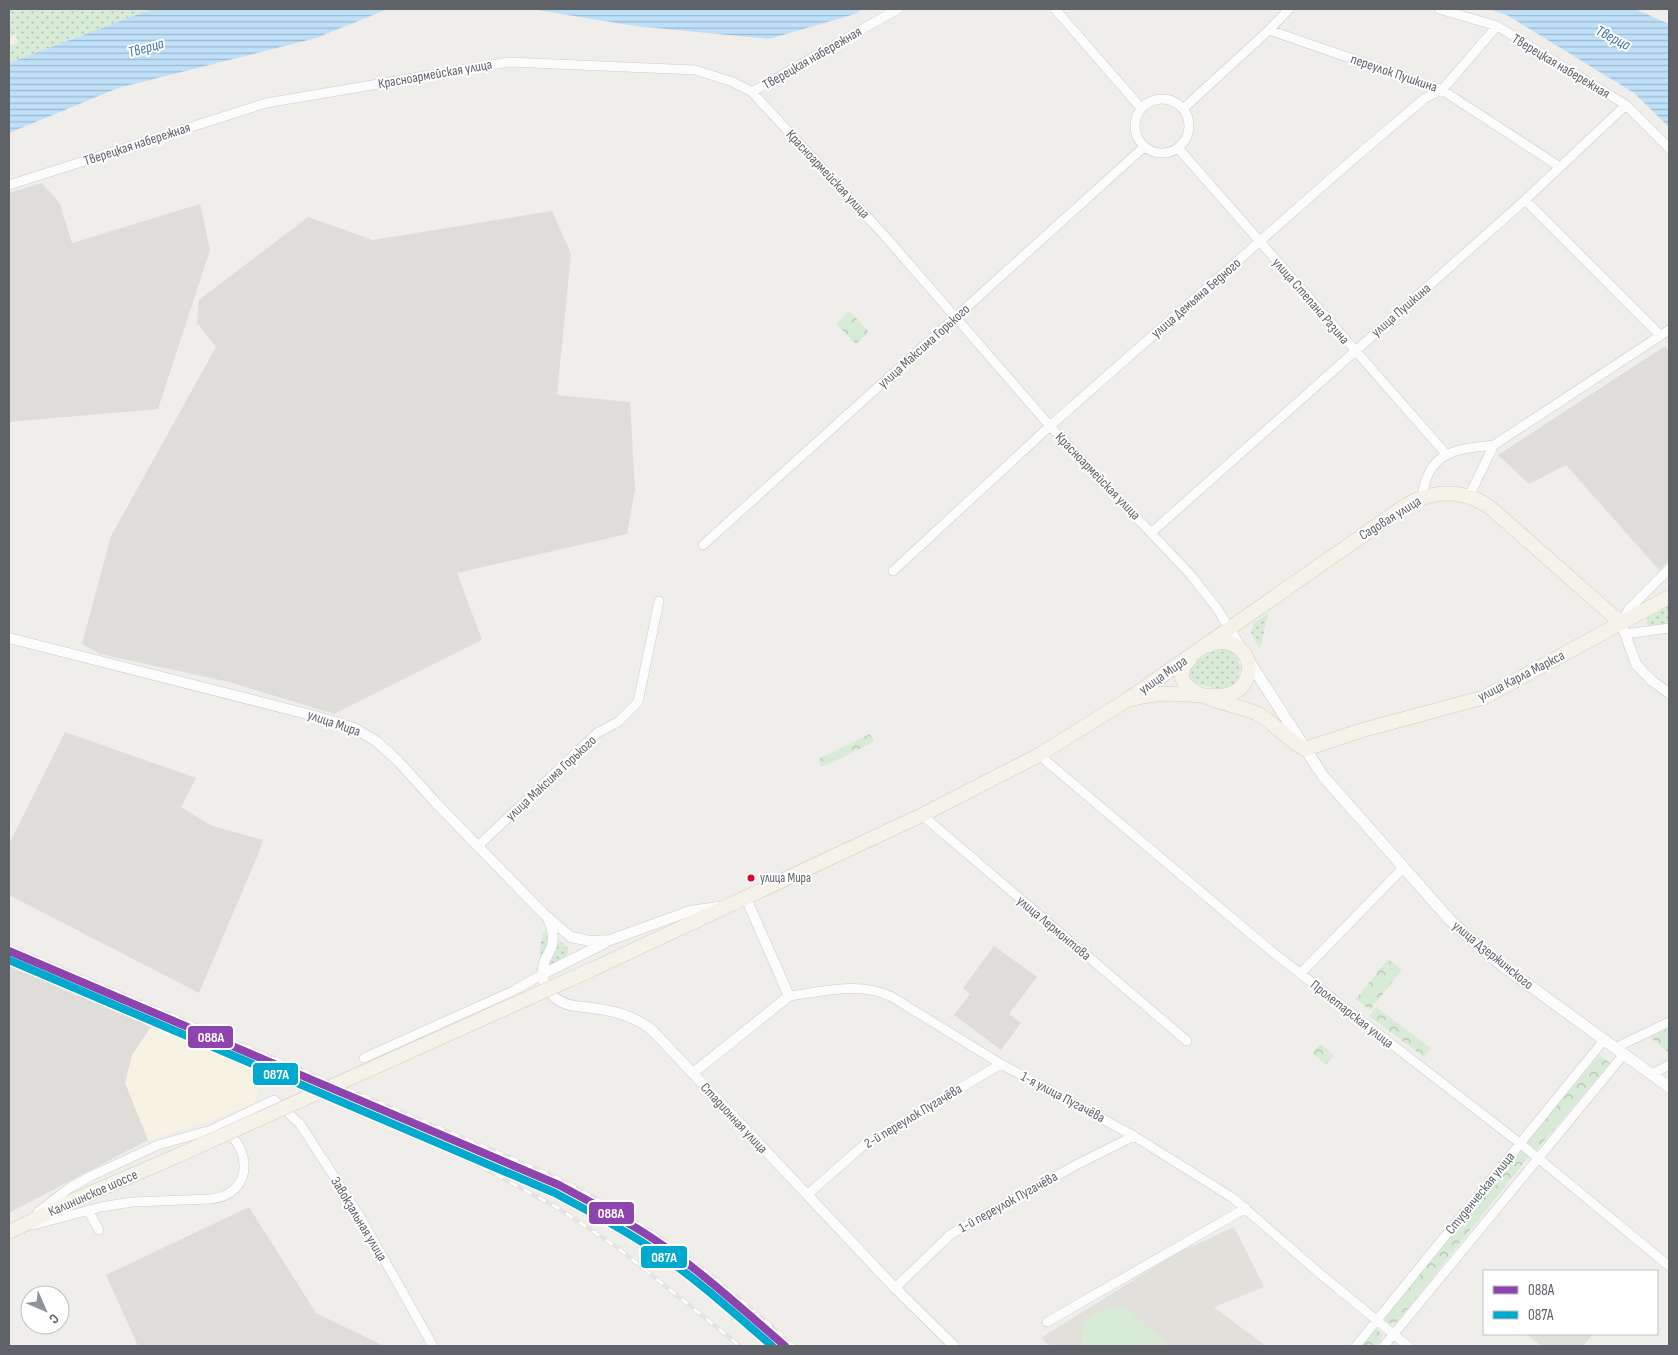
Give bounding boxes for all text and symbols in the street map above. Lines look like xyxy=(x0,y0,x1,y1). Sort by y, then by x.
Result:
water label: Тверца xyxy=(1593,21,1633,55)
street label: Тверецкая набережная xyxy=(760,23,864,93)
street label: Тверецкая набережная xyxy=(1509,30,1613,102)
water label: Тверца xyxy=(126,34,166,62)
street label: переулок Пушкина xyxy=(1349,50,1439,96)
street label: Красноармейская улица xyxy=(377,56,493,92)
street label: Тверецкая набережная xyxy=(81,119,193,169)
street label: Красноармейская улица xyxy=(782,126,874,222)
street label: улица Демьяна Бедного xyxy=(1148,254,1244,342)
street label: улица Степана Разина xyxy=(1269,254,1353,348)
street label: улица Пушкина xyxy=(1368,280,1434,340)
street label: улица Максима Горького xyxy=(875,300,973,392)
street label: Красноармейская улица xyxy=(1052,429,1144,523)
street label: Садовая улица xyxy=(1356,492,1424,544)
street label: улица Карла Маркса xyxy=(1475,647,1567,705)
street label: улица Мира xyxy=(1136,652,1190,698)
street label: улица Мира xyxy=(305,706,363,740)
street label: улица Максима Горького xyxy=(502,732,600,824)
place label: улица Мира xyxy=(760,870,811,886)
marker: улица Мира xyxy=(746,873,756,883)
street label: улица Лермонтова xyxy=(1013,892,1095,964)
street label: улица Дзержинского xyxy=(1449,917,1537,993)
street label: Пролетарская улица xyxy=(1307,976,1397,1052)
line badge: 088А xyxy=(187,1025,234,1049)
text: 088А xyxy=(198,1029,225,1046)
line badge: 087А xyxy=(252,1062,299,1086)
text: 087А xyxy=(263,1066,289,1083)
street label: 1-я улица Пугачёва xyxy=(1018,1068,1108,1126)
street label: Стадионная улица xyxy=(697,1079,771,1157)
street label: 2-й переулок Пугачёва xyxy=(861,1080,965,1152)
street label: Студенческая улица xyxy=(1442,1148,1518,1238)
street label: Калининское шоссе xyxy=(46,1166,140,1220)
street label: 1-й переулок Пугачёва xyxy=(956,1168,1060,1236)
street label: Завокзальная улица xyxy=(327,1174,391,1264)
line badge: 088А xyxy=(588,1201,635,1225)
text: 088А xyxy=(598,1205,625,1222)
line badge: 087А xyxy=(640,1245,688,1269)
text: 087А xyxy=(651,1249,677,1266)
legend xyxy=(1483,1270,1658,1335)
text: 088А xyxy=(1528,1281,1555,1300)
north arrow xyxy=(20,1285,70,1335)
text: 087А xyxy=(1528,1306,1554,1325)
text: С xyxy=(45,1310,62,1327)

